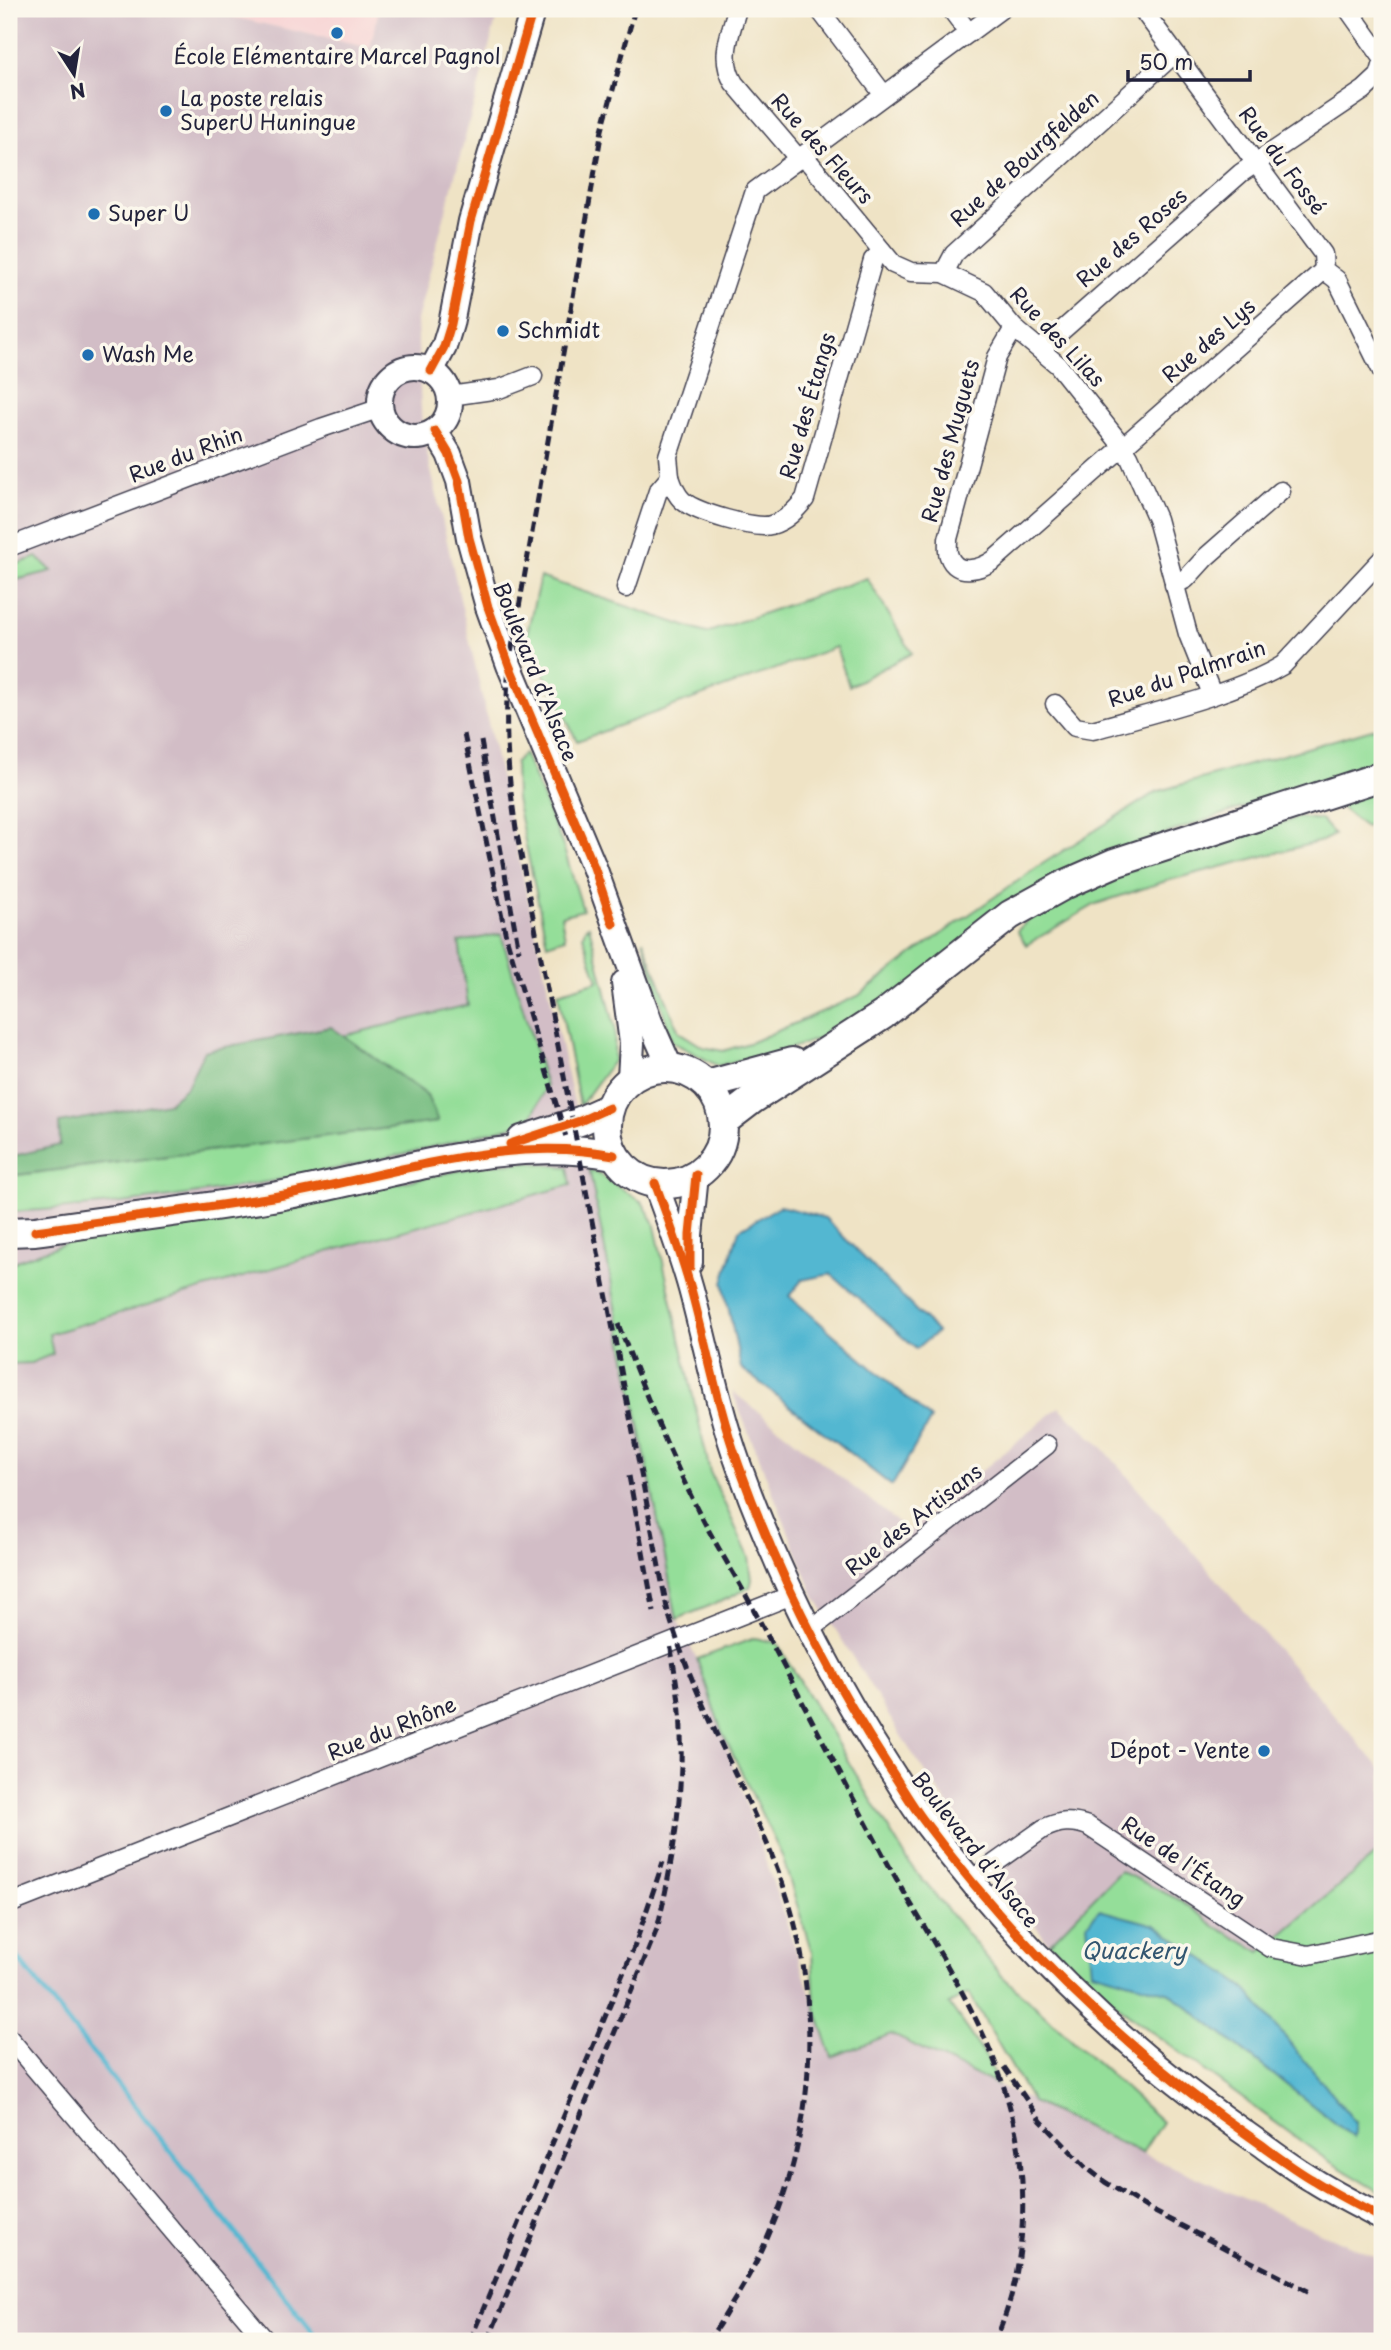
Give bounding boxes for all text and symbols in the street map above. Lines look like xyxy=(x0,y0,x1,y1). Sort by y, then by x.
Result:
marker: École Elémentaire Marcel Pagnol xyxy=(329,25,345,41)
north arrow xyxy=(38,38,108,108)
scale bar xyxy=(1128,38,1251,82)
place label: École Elémentaire Marcel Pagnol xyxy=(174,39,500,71)
text: 50 m xyxy=(1139,45,1193,77)
text: N xyxy=(67,76,88,107)
place label: La poste relais SuperU Huningue xyxy=(180,81,356,137)
street label: Rue de Bourgfelden xyxy=(942,82,1105,233)
street label: Rue des Fleurs xyxy=(765,85,882,210)
street label: Rue du Fossé xyxy=(1232,99,1335,221)
marker: La poste relais SuperU Huningue xyxy=(158,103,174,119)
street label: Rue des Roses xyxy=(1068,179,1193,294)
place label: Super U xyxy=(108,196,189,228)
marker: Super U xyxy=(86,206,102,222)
street label: Rue des Lilas xyxy=(1003,278,1114,393)
street label: Rue des Lys xyxy=(1154,290,1262,389)
place label: Schmidt xyxy=(517,313,600,345)
marker: Schmidt xyxy=(495,323,511,339)
street label: Rue des Étangs xyxy=(770,328,842,482)
place label: Wash Me xyxy=(102,337,194,369)
marker: Wash Me xyxy=(80,347,96,363)
street label: Rue des Muguets xyxy=(912,355,986,526)
street label: Rue du Rhin xyxy=(124,417,247,489)
street label: Boulevard d'Alsace xyxy=(486,577,587,766)
street label: Rue du Palmrain xyxy=(1103,630,1270,714)
street label: Rue des Artisans xyxy=(837,1455,988,1582)
street label: Rue du Rhône xyxy=(322,1687,460,1768)
place label: Dépot - Vente xyxy=(1109,1733,1250,1765)
marker: Dépot - Vente xyxy=(1256,1743,1272,1759)
street label: Boulevard d'Alsace xyxy=(905,1764,1048,1934)
street label: Rue de l'Étang xyxy=(1116,1807,1252,1914)
water label: Quackery xyxy=(1082,1932,1188,1967)

